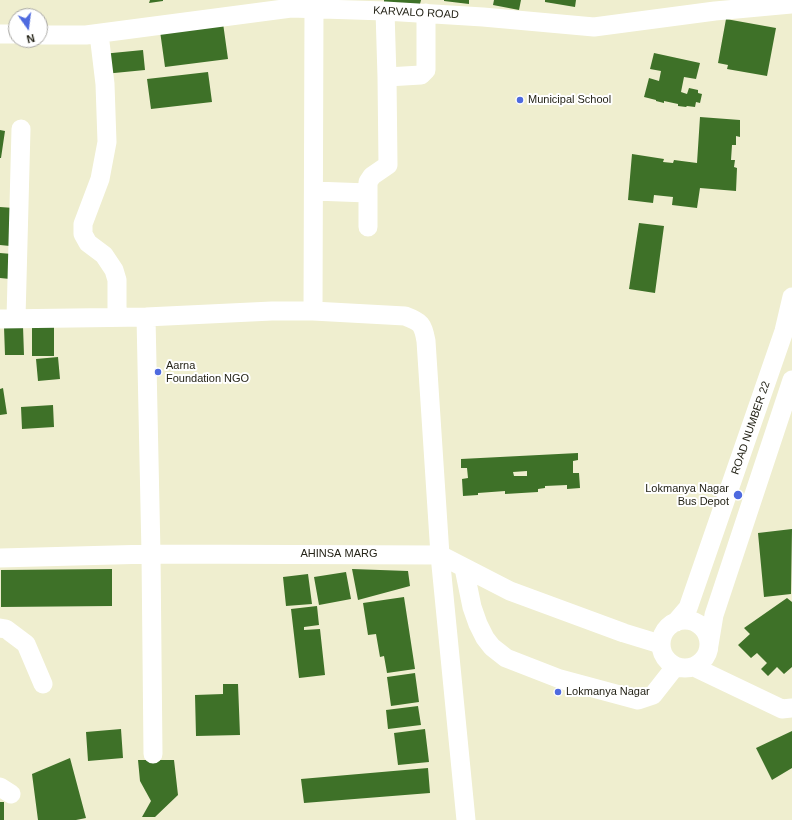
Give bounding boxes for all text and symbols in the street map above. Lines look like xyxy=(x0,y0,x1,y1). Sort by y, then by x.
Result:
street label: KARVALO ROAD xyxy=(373,4,459,22)
north arrow xyxy=(8,8,48,48)
text: N xyxy=(25,32,36,45)
place label: Municipal School xyxy=(528,93,611,107)
marker: Municipal School xyxy=(515,95,525,105)
place label: Aarna Foundation NGO xyxy=(166,359,249,385)
marker: Aarna Foundation NGO xyxy=(153,367,163,377)
street label: ROAD NUMBER 22 xyxy=(729,380,773,476)
place label: Lokmanya Nagar Bus Depot xyxy=(645,482,729,508)
marker: Lokmanya Nagar Bus Depot xyxy=(732,489,744,501)
street label: AHINSA MARG xyxy=(300,547,378,561)
place label: Lokmanya Nagar xyxy=(566,685,650,699)
marker: Lokmanya Nagar xyxy=(553,687,563,697)

